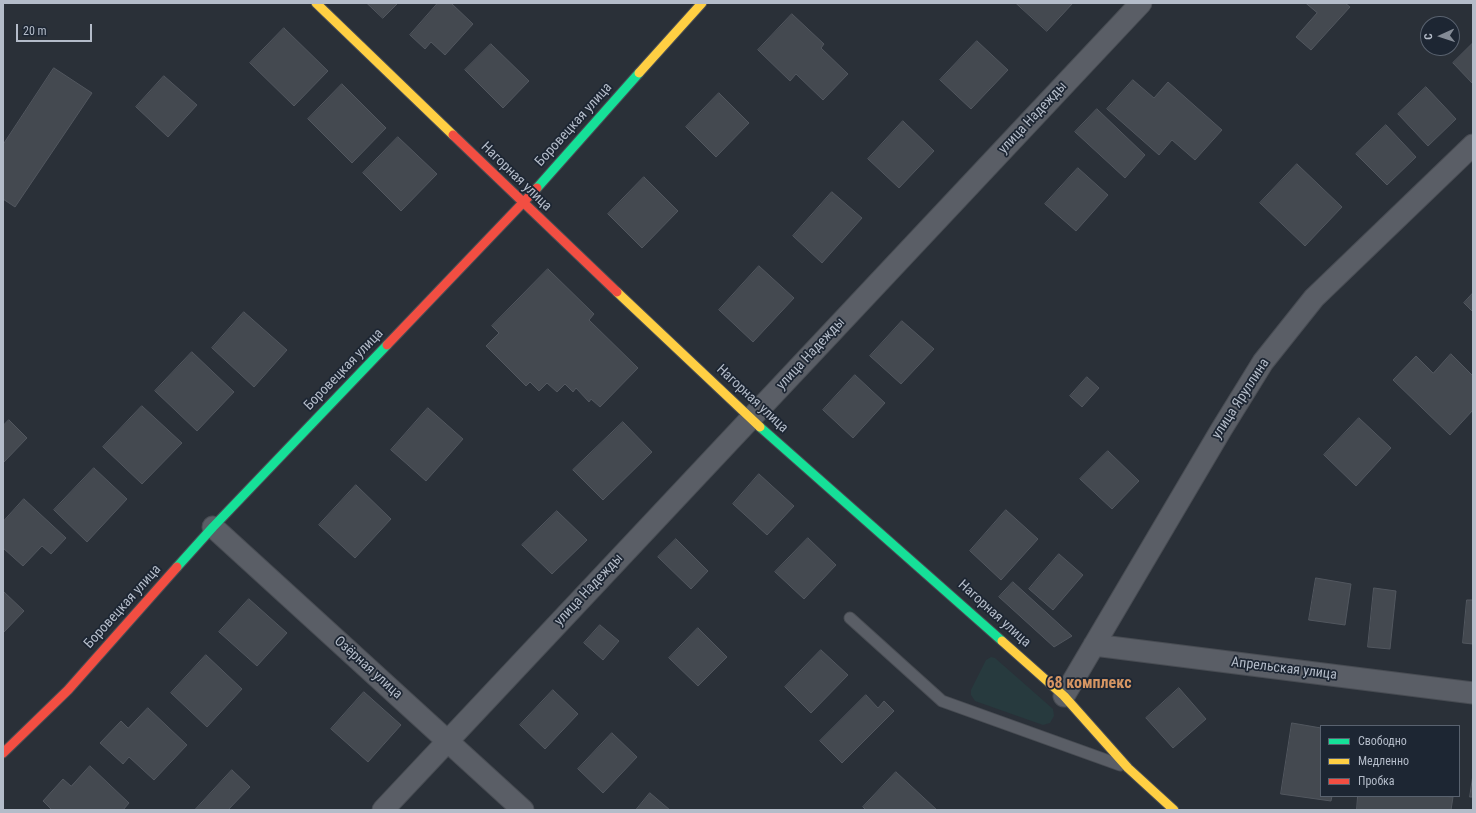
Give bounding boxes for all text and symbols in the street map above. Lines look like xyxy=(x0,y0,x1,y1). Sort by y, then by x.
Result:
scale bar xyxy=(18,16,94,42)
north arrow xyxy=(1420,16,1460,56)
text: 20 m xyxy=(23,24,47,38)
text: С xyxy=(1422,33,1435,40)
street label: улица Надежды xyxy=(995,78,1071,158)
street label: Боровецкая улица xyxy=(532,80,616,170)
street label: Нагорная улица xyxy=(477,139,555,215)
street label: улица Надежды xyxy=(773,314,849,394)
street label: Боровецкая улица xyxy=(301,326,387,414)
street label: улица Яруллина xyxy=(1209,356,1273,442)
street label: Нагорная улица xyxy=(713,361,791,437)
street label: улица Надежды xyxy=(551,550,627,630)
street label: Боровецкая улица xyxy=(81,562,165,652)
street label: Нагорная улица xyxy=(954,577,1034,651)
street label: Озёрная улица xyxy=(330,633,406,703)
street label: Апрельская улица xyxy=(1230,654,1338,684)
district label: 68 комплекс xyxy=(1046,674,1132,694)
legend xyxy=(1320,725,1460,797)
text: Свободно xyxy=(1358,734,1407,748)
text: Медленно xyxy=(1358,754,1409,768)
text: Пробка xyxy=(1358,774,1395,788)

